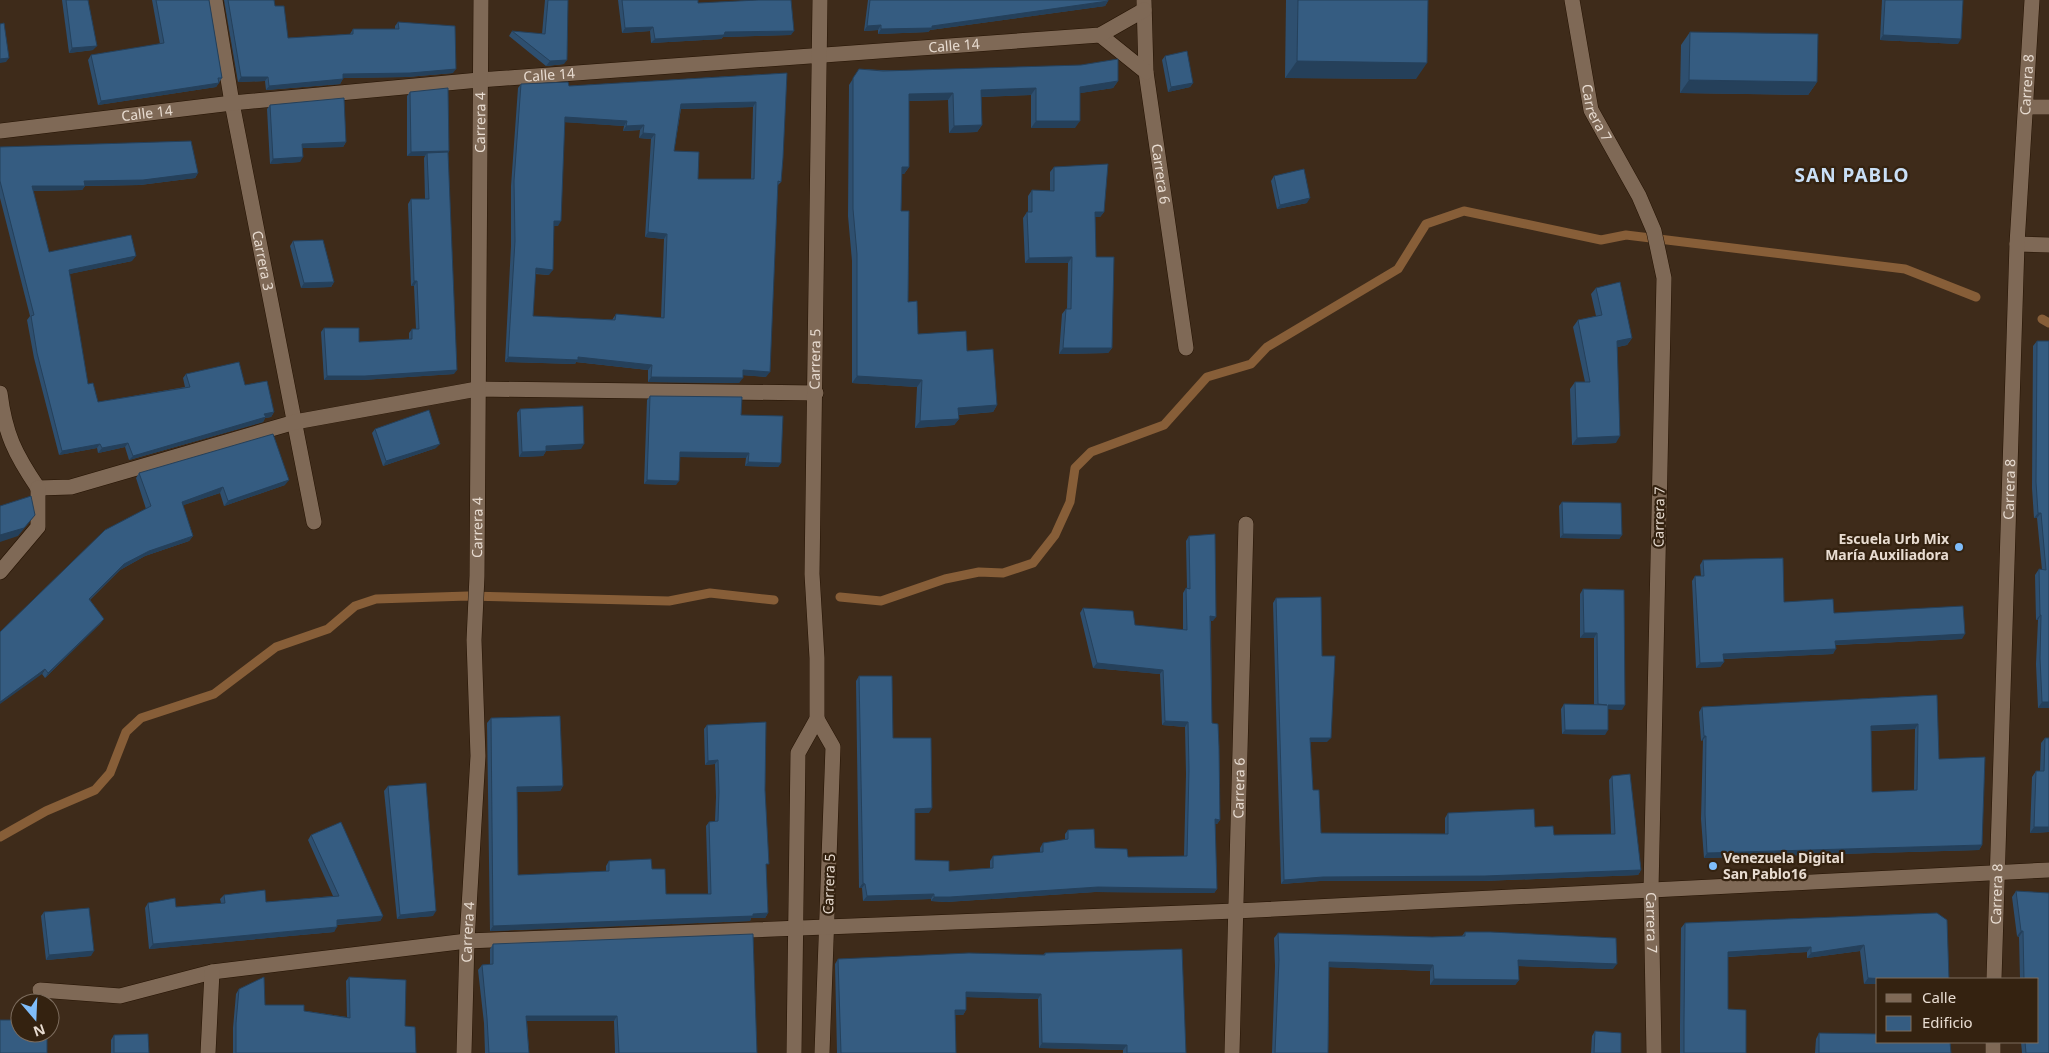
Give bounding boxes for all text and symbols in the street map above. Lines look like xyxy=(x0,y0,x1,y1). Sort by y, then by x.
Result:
street label: Calle 14 xyxy=(928,34,980,56)
street label: Carrera 8 xyxy=(2015,54,2038,116)
street label: Calle 14 xyxy=(523,63,575,86)
street label: Carrera 7 xyxy=(1578,83,1617,145)
street label: Carrera 4 xyxy=(470,92,489,153)
street label: Calle 14 xyxy=(120,100,174,125)
street label: Carrera 6 xyxy=(1147,142,1175,205)
district label: SAN PABLO xyxy=(1795,162,1909,188)
street label: Carrera 3 xyxy=(248,229,279,292)
street label: Carrera 5 xyxy=(805,329,824,390)
street label: Carrera 8 xyxy=(1998,458,2019,520)
street label: Carrera 7 xyxy=(1648,486,1669,548)
street label: Carrera 4 xyxy=(467,497,487,558)
place label: Escuela Urb Mix María Auxiliadora xyxy=(1825,529,1950,564)
marker: Escuela Urb Mix María Auxiliadora xyxy=(1953,541,1965,553)
street label: Carrera 6 xyxy=(1228,757,1249,819)
place label: Venezuela Digital San Pablo16 xyxy=(1723,848,1844,883)
street label: Carrera 5 xyxy=(818,853,839,915)
marker: Venezuela Digital San Pablo16 xyxy=(1707,860,1719,872)
street label: Carrera 8 xyxy=(1986,863,2007,925)
street label: Carrera 7 xyxy=(1642,892,1662,953)
street label: Carrera 4 xyxy=(456,901,478,963)
legend xyxy=(1876,978,2039,1043)
text: Calle xyxy=(1922,987,1956,1007)
north arrow xyxy=(10,993,60,1043)
text: Edificio xyxy=(1922,1012,1973,1032)
text: N xyxy=(31,1020,48,1042)

